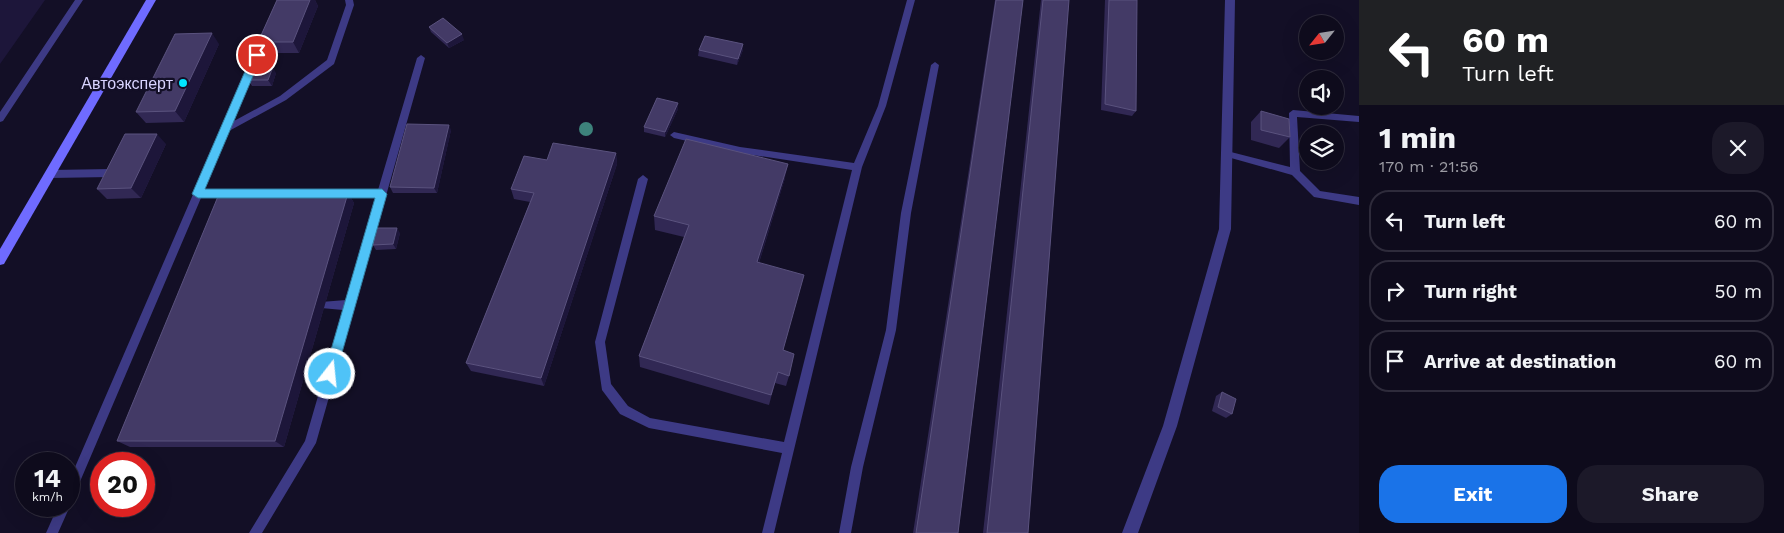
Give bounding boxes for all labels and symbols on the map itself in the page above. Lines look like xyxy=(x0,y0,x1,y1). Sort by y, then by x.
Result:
north arrow xyxy=(1299,15,1344,60)
pin xyxy=(236,34,278,76)
place label: Автоэксперт xyxy=(81,74,174,93)
marker: Автоэксперт xyxy=(177,77,189,89)
position arrow xyxy=(303,347,355,399)
speed limit sign: 20 xyxy=(90,452,155,517)

